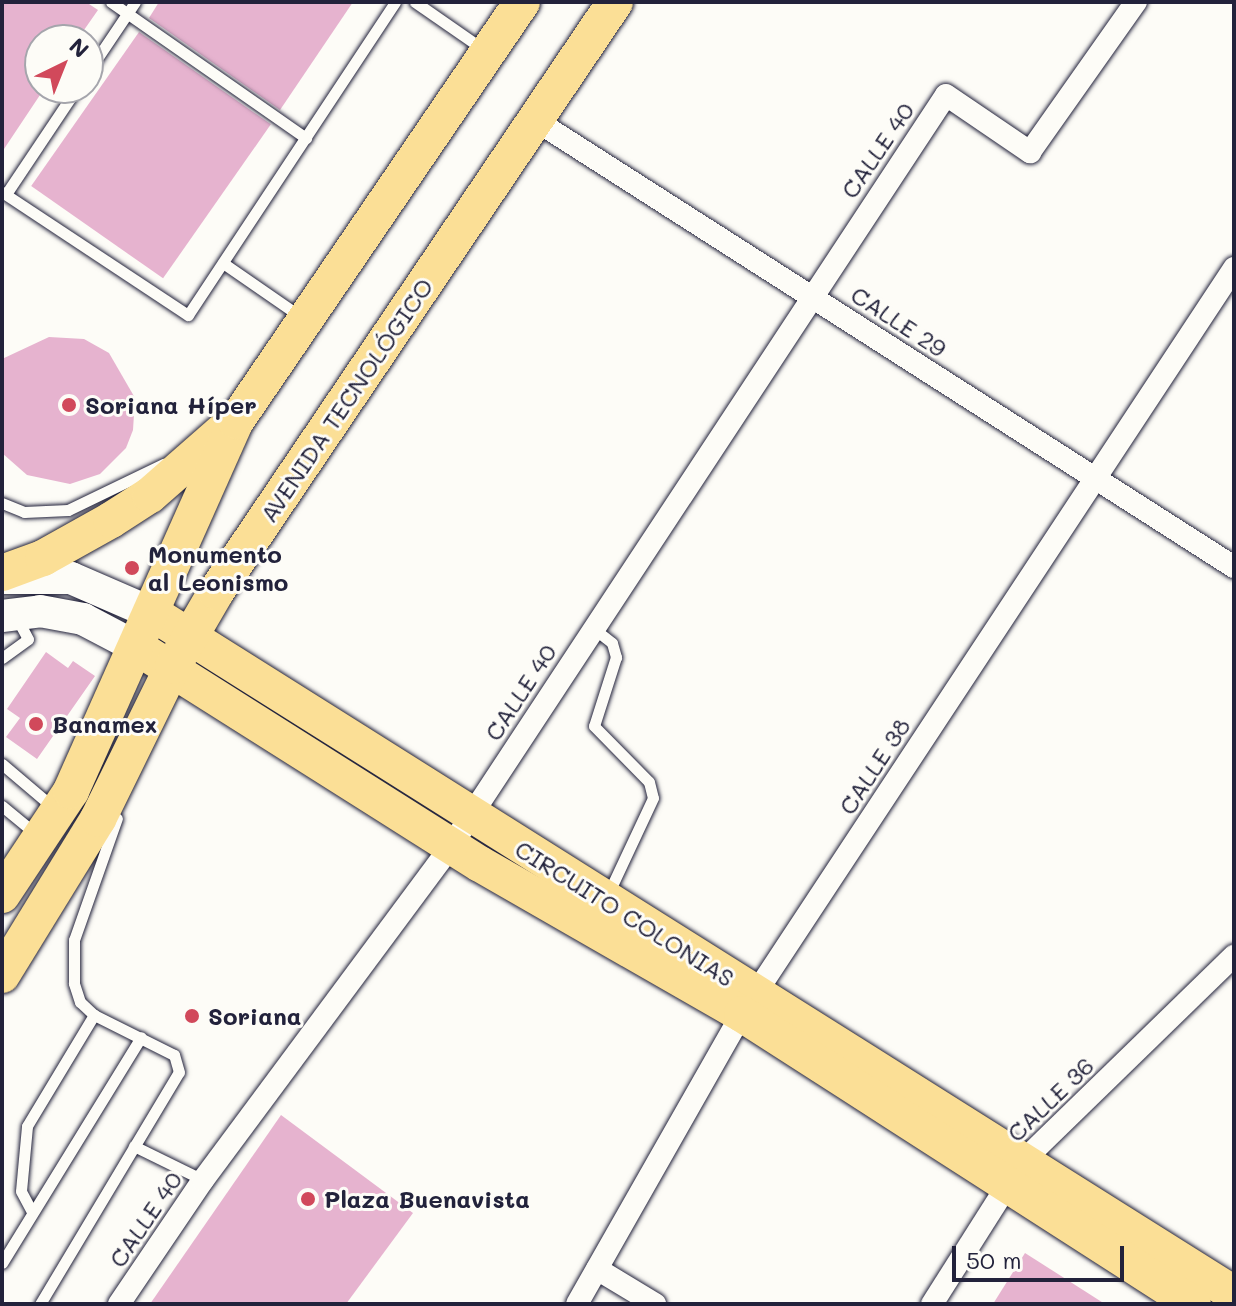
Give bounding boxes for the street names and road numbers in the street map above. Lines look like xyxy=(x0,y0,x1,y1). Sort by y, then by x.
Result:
street label: CALLE 40 xyxy=(834,97,920,203)
street label: AVENIDA TECNOLÓGICO xyxy=(253,272,439,528)
street label: CALLE 29 xyxy=(846,280,952,362)
street label: CALLE 40 xyxy=(478,638,562,746)
street label: CALLE 38 xyxy=(832,712,916,820)
street label: CIRCUITO COLONIAS xyxy=(510,834,740,992)
street label: CALLE 36 xyxy=(1001,1051,1099,1147)
street label: CALLE 40 xyxy=(102,1166,188,1272)

